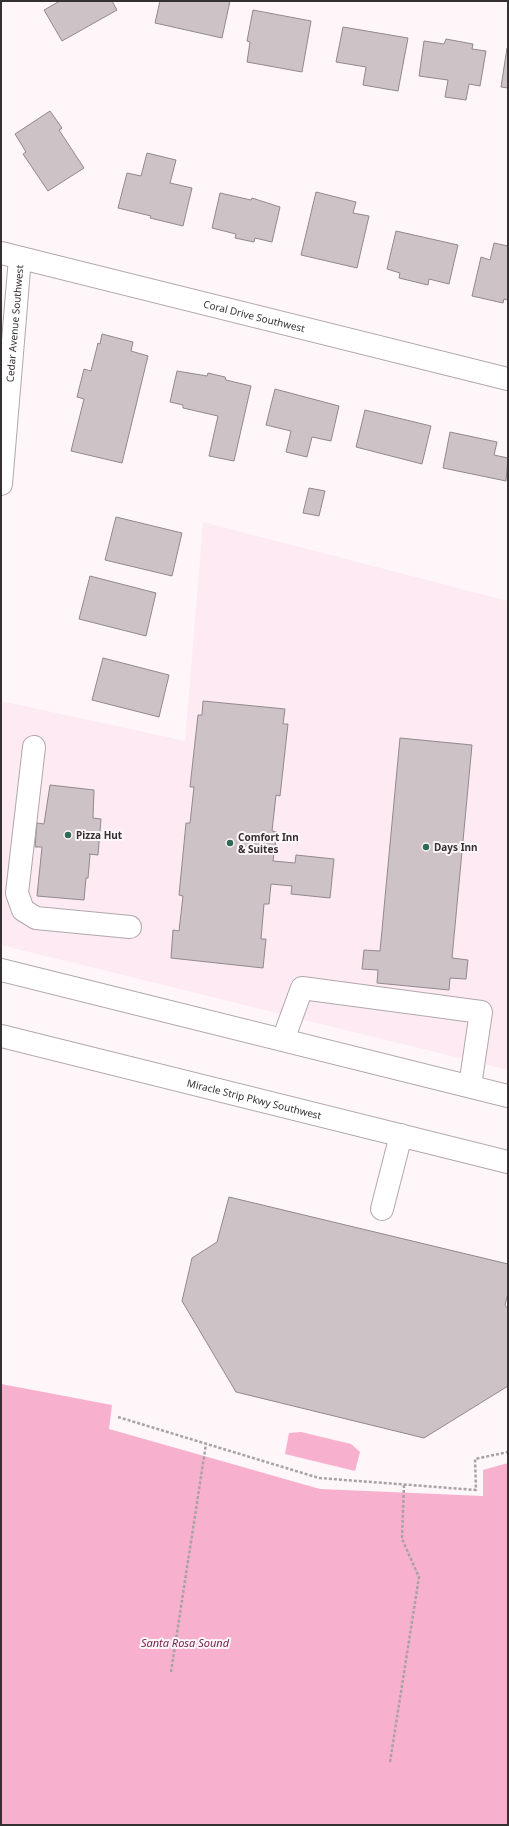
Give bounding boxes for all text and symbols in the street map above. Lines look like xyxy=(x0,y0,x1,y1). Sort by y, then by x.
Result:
street label: Cedar Avenue Southwest xyxy=(3,264,26,383)
street label: Coral Drive Southwest xyxy=(202,297,307,335)
place label: Pizza Hut xyxy=(76,828,123,842)
marker: Pizza Hut xyxy=(63,830,73,840)
place label: Comfort Inn & Suites xyxy=(238,830,299,856)
marker: Comfort Inn & Suites xyxy=(225,838,235,848)
place label: Days Inn xyxy=(434,840,478,854)
marker: Days Inn xyxy=(421,842,431,852)
street label: Miracle Strip Pkwy Southwest xyxy=(186,1076,323,1122)
water label: Santa Rosa Sound xyxy=(141,1635,230,1650)

